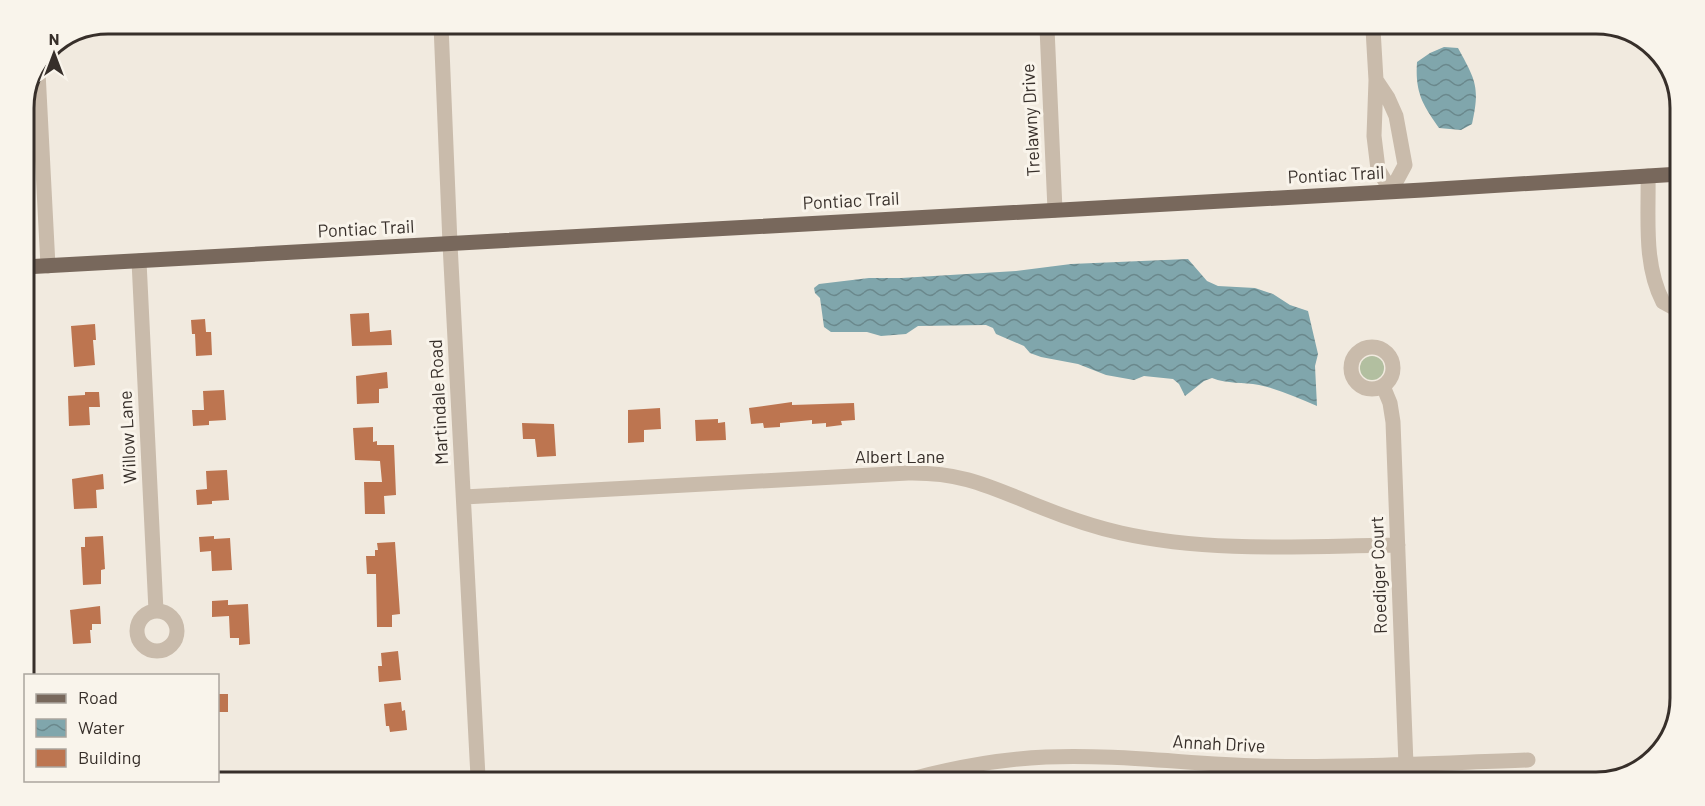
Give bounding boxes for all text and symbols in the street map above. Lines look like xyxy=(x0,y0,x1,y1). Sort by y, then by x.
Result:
north arrow xyxy=(24,24,84,84)
text: N xyxy=(49,29,59,48)
street label: Trelawny Drive xyxy=(1016,63,1044,177)
street label: Pontiac Trail xyxy=(1287,160,1385,188)
street label: Pontiac Trail xyxy=(802,186,900,214)
street label: Pontiac Trail xyxy=(317,214,415,242)
street label: Martindale Road xyxy=(424,339,452,465)
street label: Willow Lane xyxy=(114,390,140,484)
street label: Albert Lane xyxy=(855,445,945,467)
street label: Roediger Court xyxy=(1365,516,1391,634)
legend xyxy=(24,674,219,782)
text: Road xyxy=(78,686,118,708)
text: Water xyxy=(78,716,125,738)
street label: Annah Drive xyxy=(1172,730,1266,756)
text: Building xyxy=(78,746,141,768)

